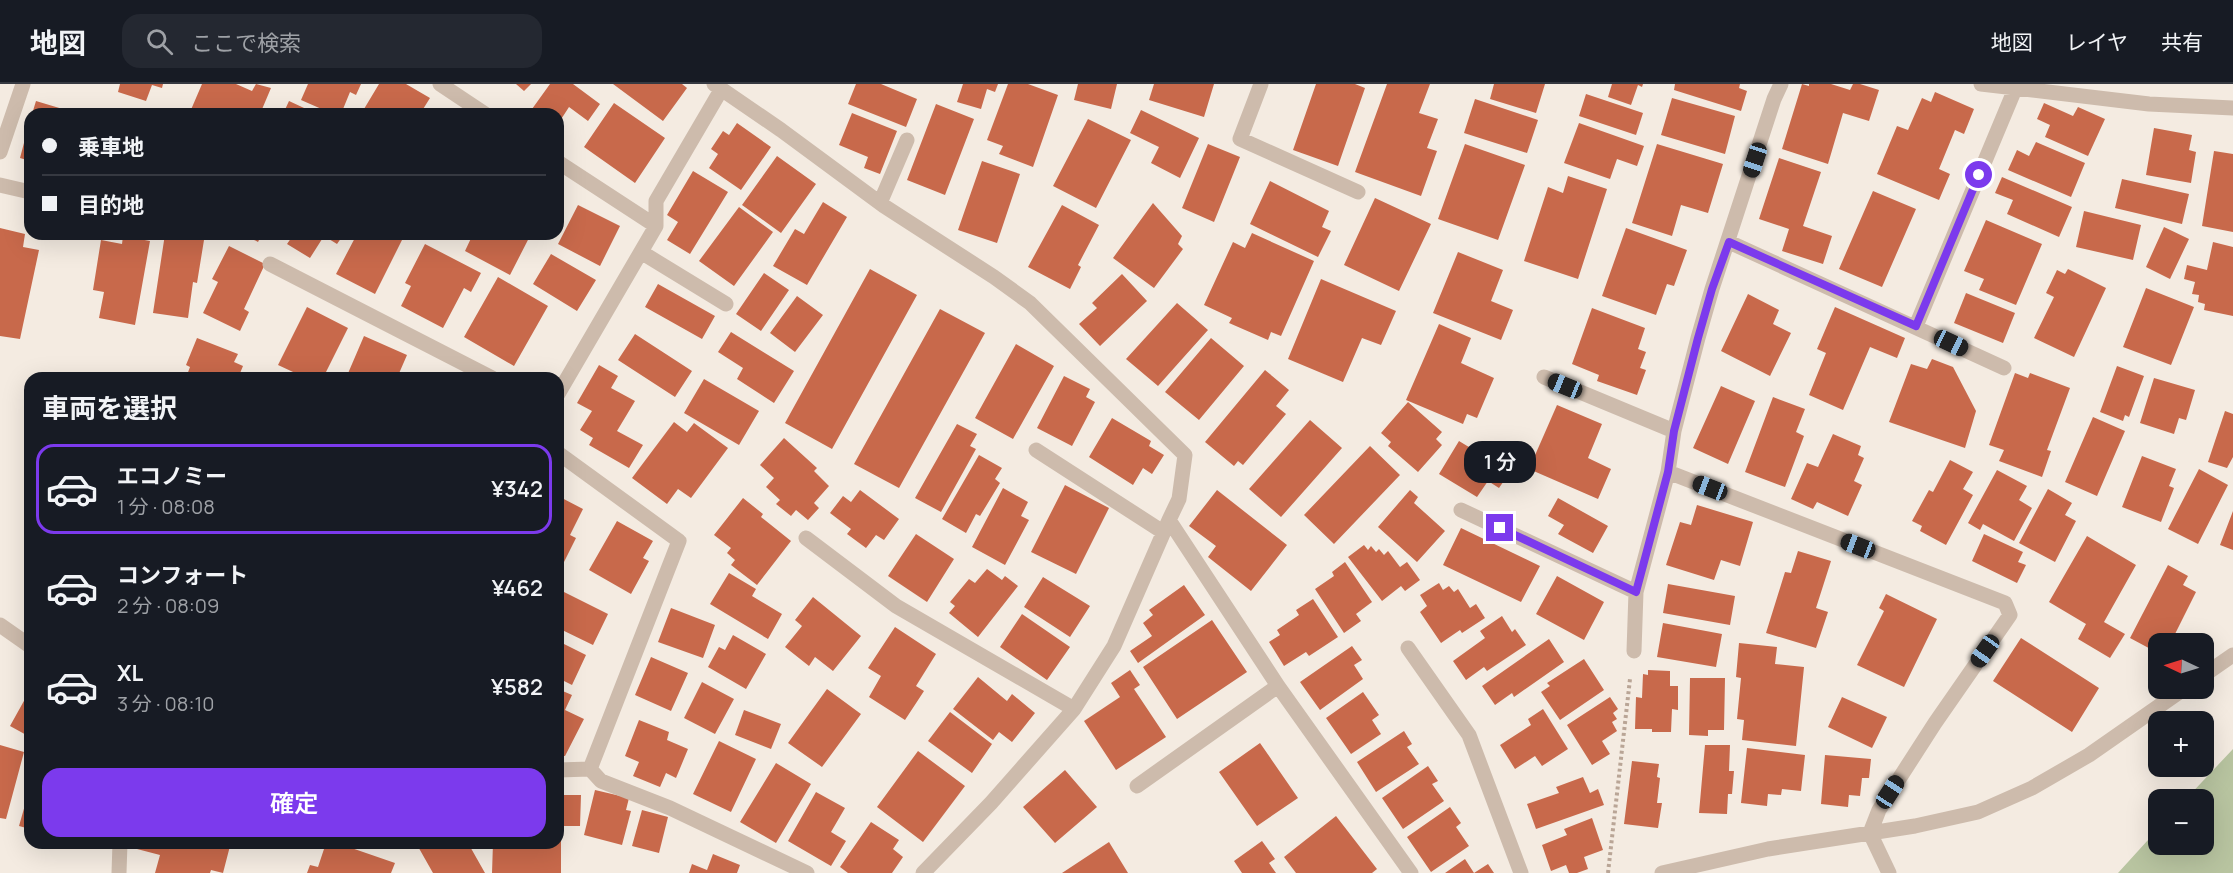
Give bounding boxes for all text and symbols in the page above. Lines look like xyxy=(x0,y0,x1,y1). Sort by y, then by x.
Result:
search box xyxy=(122,14,542,68)
text: 地図 xyxy=(30,23,86,61)
icon: search xyxy=(143,25,176,58)
text: ここで検索 xyxy=(191,28,301,58)
text: 地図 xyxy=(1991,28,2033,56)
text: レイヤ xyxy=(2066,28,2128,56)
text: 共有 xyxy=(2161,28,2203,56)
text: 乗車地 xyxy=(78,132,144,162)
car xyxy=(1741,140,1769,180)
route start xyxy=(1965,161,1992,188)
text: 目的地 xyxy=(78,190,144,220)
car xyxy=(1931,327,1971,359)
car xyxy=(1545,371,1585,401)
text: 車両を選択 xyxy=(42,389,177,426)
callout: 1 分 xyxy=(1464,441,1536,483)
text: 1 分 xyxy=(1484,448,1516,475)
text: エコノミー xyxy=(117,461,227,491)
icon: car xyxy=(45,462,99,516)
car xyxy=(1690,473,1730,503)
text: ¥342 xyxy=(491,474,543,504)
text: 1 分 · 08:08 xyxy=(117,493,215,520)
route end xyxy=(1486,514,1513,541)
car xyxy=(1838,531,1878,561)
text: コンフォート xyxy=(117,560,248,590)
icon: car xyxy=(45,561,99,615)
text: ¥462 xyxy=(492,573,543,603)
text: 2 分 · 08:09 xyxy=(117,592,219,619)
car xyxy=(1967,631,2003,671)
north arrow xyxy=(2148,633,2214,699)
map controls xyxy=(2148,633,2214,855)
text: XL xyxy=(117,658,143,688)
icon: car xyxy=(45,660,99,714)
text: ¥582 xyxy=(491,672,543,702)
text: 3 分 · 08:10 xyxy=(117,690,214,717)
button: + xyxy=(2148,711,2214,777)
button: 確定 xyxy=(42,768,546,837)
car xyxy=(1873,772,1907,812)
button: − xyxy=(2148,789,2214,855)

